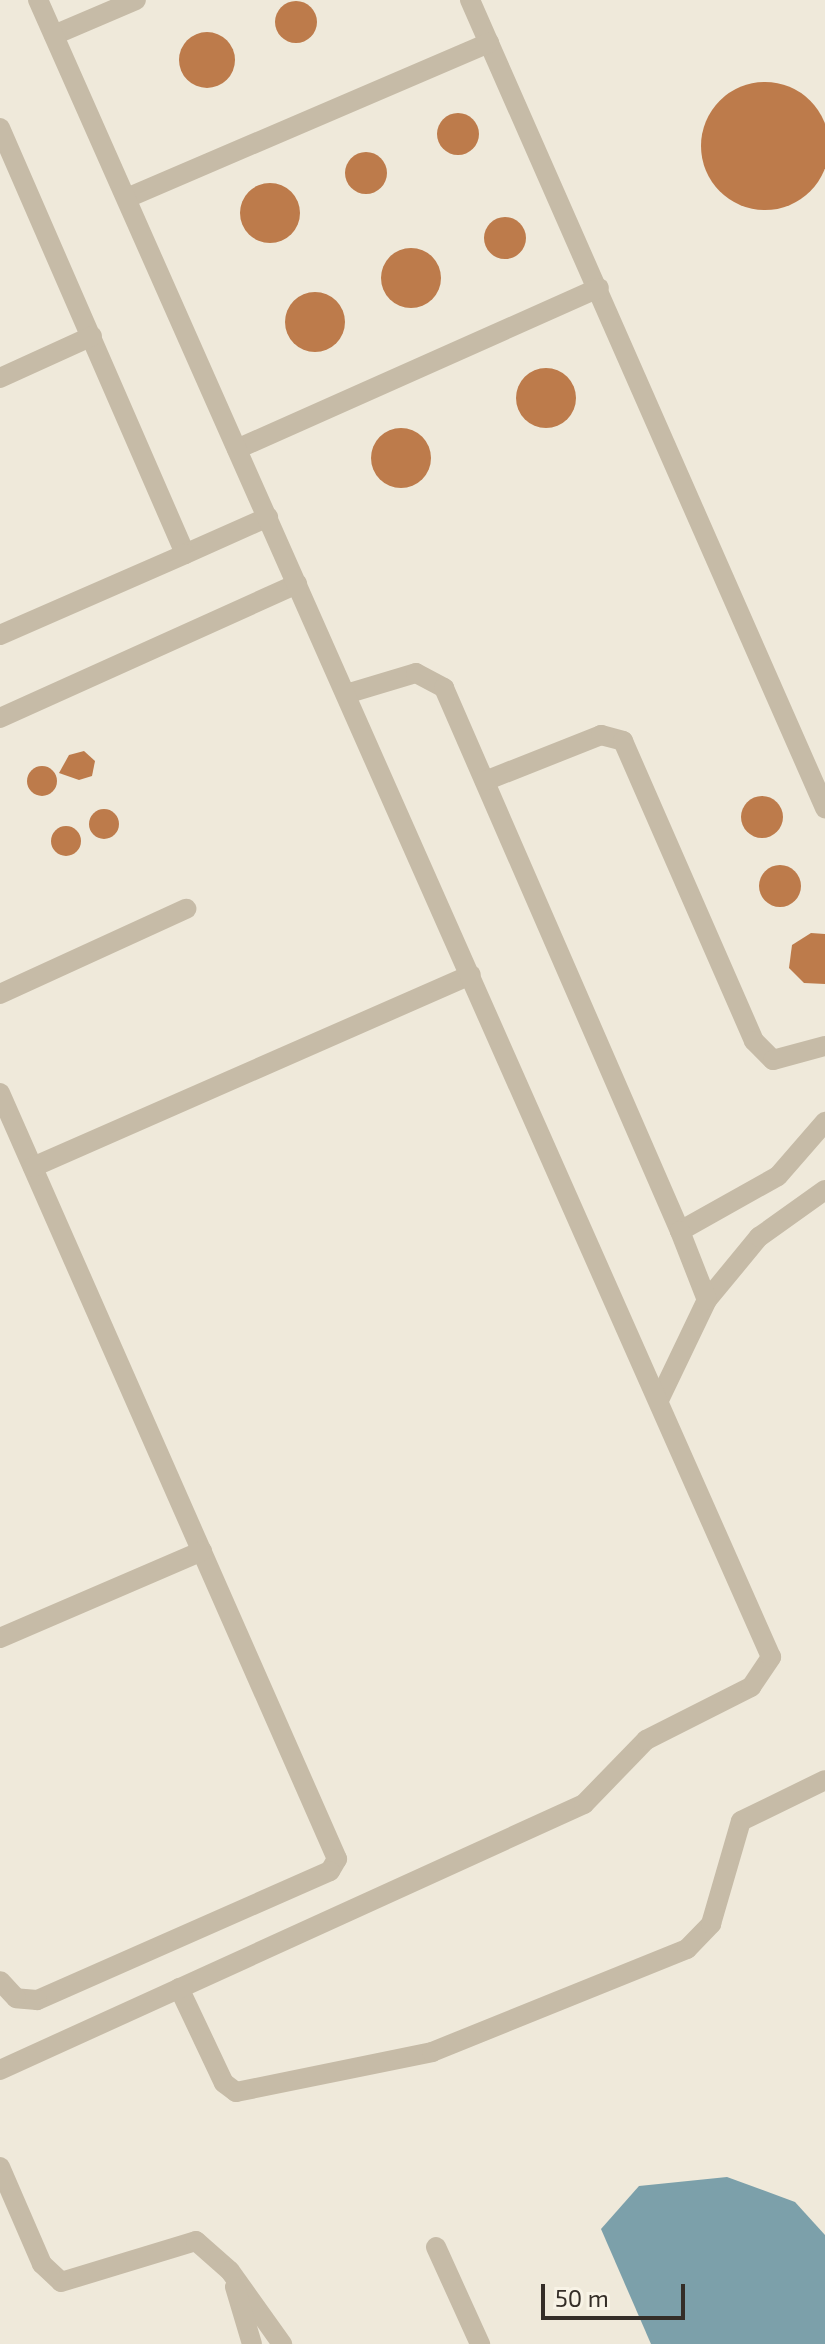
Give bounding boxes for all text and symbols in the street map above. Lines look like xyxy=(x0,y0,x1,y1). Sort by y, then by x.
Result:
scale bar xyxy=(545,2268,689,2318)
text: 50 m xyxy=(555,2283,609,2312)

